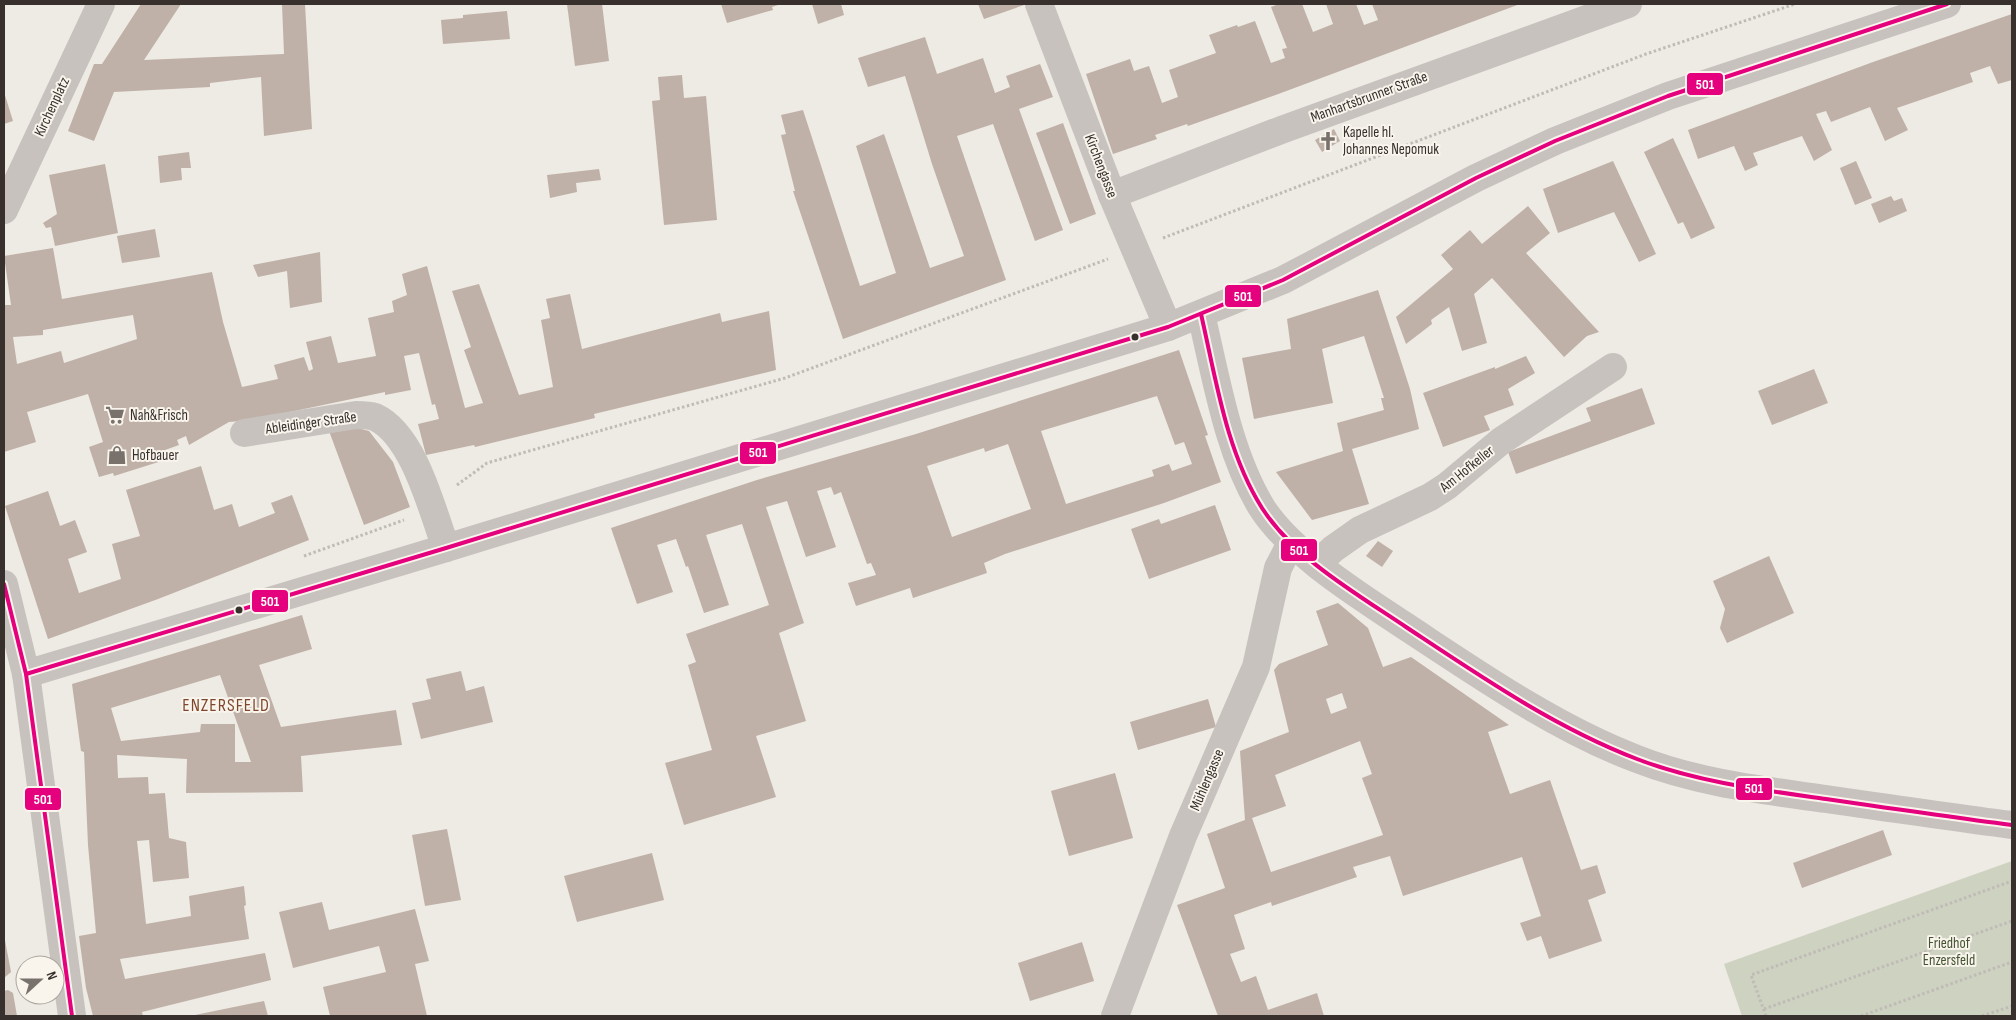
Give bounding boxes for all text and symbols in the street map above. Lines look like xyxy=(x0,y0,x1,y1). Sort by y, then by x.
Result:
street label: Manhartsbrunner Straße xyxy=(1308,67,1430,127)
line badge: 501 xyxy=(1686,72,1724,96)
street label: Kirchenplatz xyxy=(30,74,74,140)
text: 501 xyxy=(1696,76,1715,93)
place label: Kapelle hl. Johannes Nepomuk xyxy=(1342,123,1439,159)
church icon: Kapelle hl. Johannes Nepomuk xyxy=(1317,130,1339,152)
street label: Kirchengasse xyxy=(1080,131,1122,201)
line badge: 501 xyxy=(1224,284,1262,308)
text: 501 xyxy=(1234,288,1253,305)
unlabelled marker xyxy=(1130,332,1140,342)
supermarket icon: Nah&Frisch xyxy=(104,404,126,426)
place label: Nah&Frisch xyxy=(130,406,188,425)
street label: Ableidinger Straße xyxy=(263,407,358,439)
line badge: 501 xyxy=(739,441,777,465)
street label: Am Hofkeller xyxy=(1435,441,1498,497)
shop icon: Hofbauer xyxy=(106,444,128,466)
text: 501 xyxy=(749,444,768,461)
place label: Hofbauer xyxy=(132,446,179,465)
line badge: 501 xyxy=(1280,538,1318,562)
text: 501 xyxy=(1290,542,1309,559)
line badge: 501 xyxy=(251,589,289,613)
text: 501 xyxy=(261,593,280,610)
unlabelled marker xyxy=(234,605,244,615)
district label: ENZERSFELD xyxy=(182,695,270,716)
street label: Mühlengasse xyxy=(1186,746,1228,814)
line badge: 501 xyxy=(1735,777,1773,801)
text: 501 xyxy=(1745,780,1764,797)
line badge: 501 xyxy=(24,787,62,811)
text: 501 xyxy=(34,791,53,808)
park label: Friedhof Enzersfeld xyxy=(1923,934,1975,970)
north arrow xyxy=(15,955,65,1005)
text: N xyxy=(42,969,61,982)

